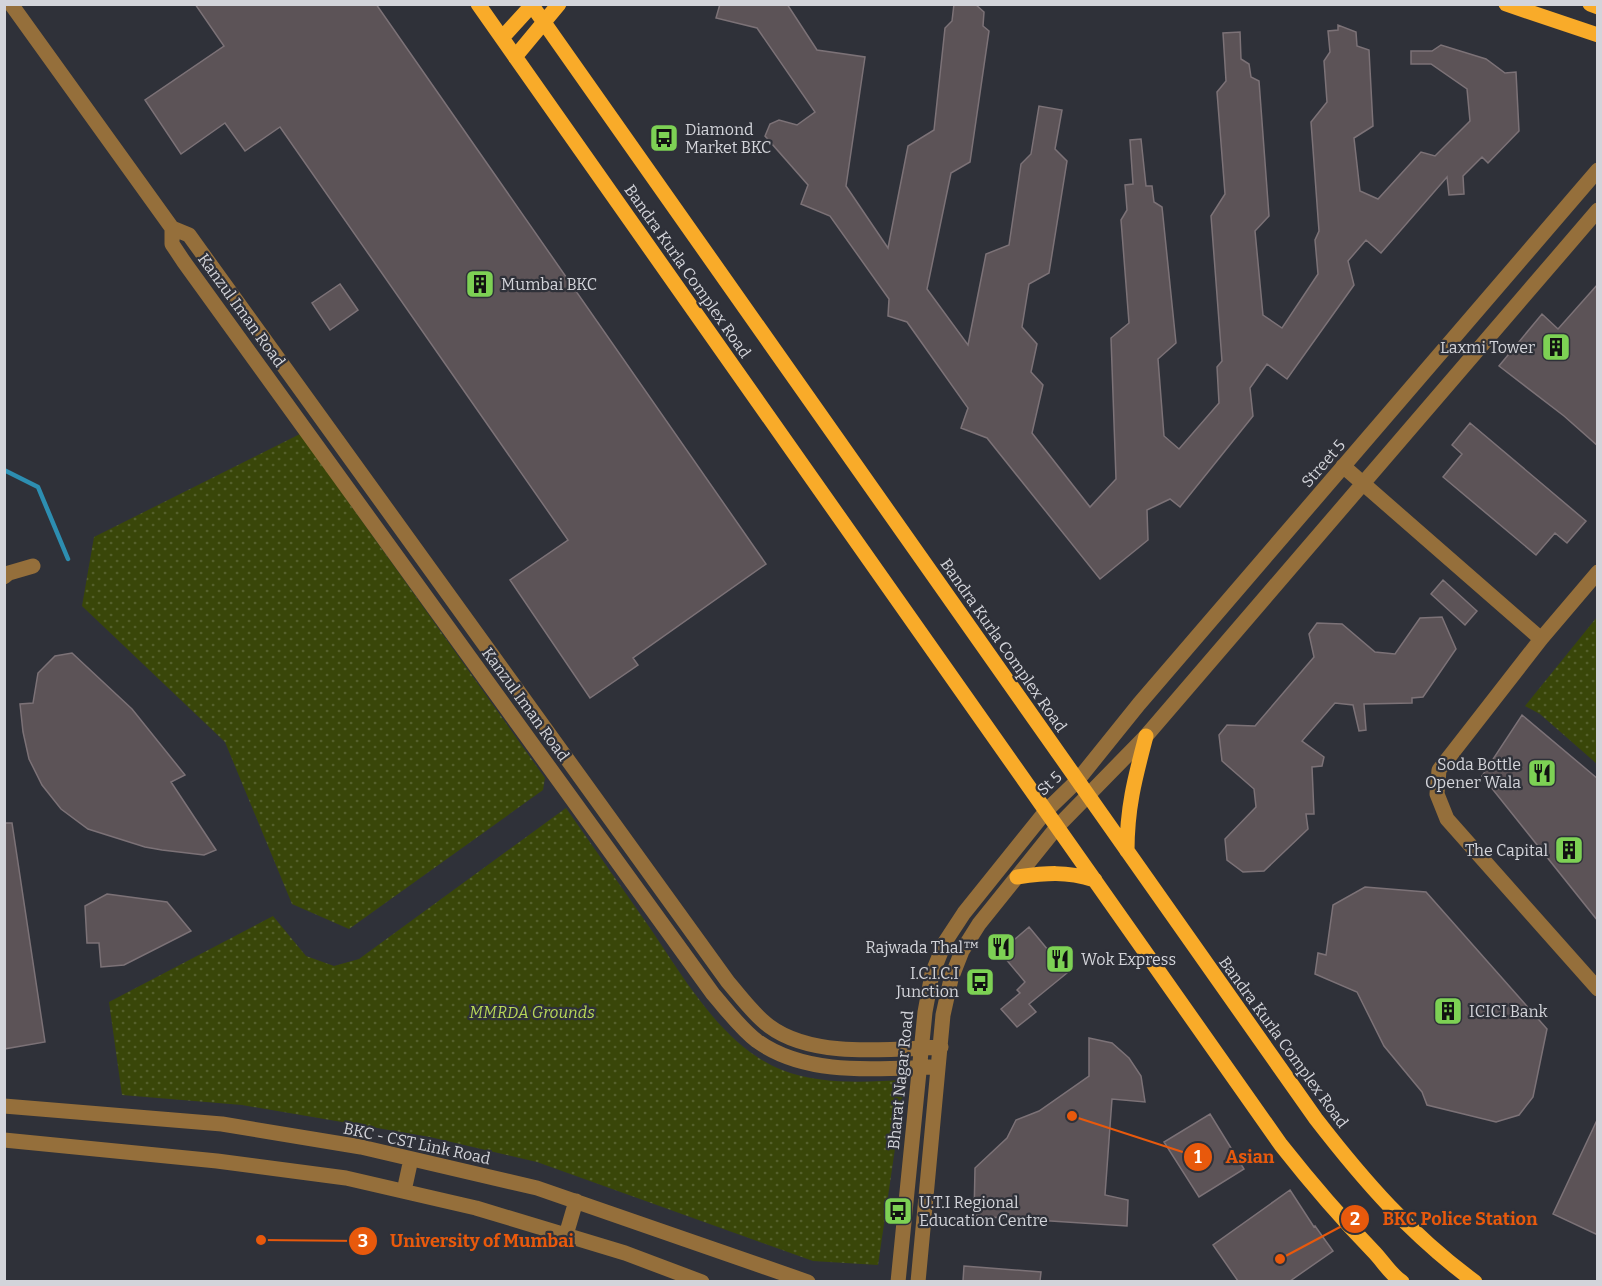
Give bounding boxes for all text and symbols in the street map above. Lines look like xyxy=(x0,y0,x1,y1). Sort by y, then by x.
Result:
place label: Diamond Market BKC xyxy=(685,120,771,157)
bus stop icon: Diamond Market BKC xyxy=(648,122,680,154)
street label: Bandra Kurla Complex Road xyxy=(620,181,755,362)
street label: Kanzul Iman Road xyxy=(194,250,289,371)
building icon: Mumbai BKC xyxy=(464,268,496,300)
place label: Mumbai BKC xyxy=(501,275,597,294)
building icon: Laxmi Tower xyxy=(1540,331,1572,363)
place label: Laxmi Tower xyxy=(1440,338,1535,357)
street label: Street 5 xyxy=(1298,436,1349,491)
street label: Bandra Kurla Complex Road xyxy=(936,555,1071,736)
street label: Kanzul Iman Road xyxy=(478,644,573,765)
place label: Soda Bottle Opener Wala xyxy=(1425,755,1521,792)
restaurant icon: Soda Bottle Opener Wala xyxy=(1526,757,1558,789)
street label: St 5 xyxy=(1033,767,1066,799)
building icon: The Capital xyxy=(1553,834,1585,866)
place label: The Capital xyxy=(1465,841,1548,860)
restaurant icon: Rajwada Thal™ xyxy=(985,931,1017,963)
place label: Rajwada Thal™ xyxy=(865,938,980,957)
restaurant icon: Wok Express xyxy=(1044,943,1076,975)
place label: Wok Express xyxy=(1081,950,1176,969)
street label: Bandra Kurla Complex Road xyxy=(1215,953,1352,1132)
place label: I.C.I.C.I Junction xyxy=(895,964,959,1001)
bus stop icon: I.C.I.C.I Junction xyxy=(964,966,996,998)
building icon: ICICI Bank xyxy=(1432,995,1464,1027)
place label: ICICI Bank xyxy=(1469,1002,1548,1021)
park label: MMRDA Grounds xyxy=(469,1003,595,1022)
street label: Bharat Nagar Road xyxy=(884,1009,917,1151)
street label: BKC - CST Link Road xyxy=(342,1119,493,1168)
callout: Asian xyxy=(1183,1139,1286,1175)
text: 1 xyxy=(1194,1146,1202,1168)
text: Asian xyxy=(1226,1146,1275,1168)
place label: U.T.I Regional Education Centre xyxy=(919,1193,1048,1230)
bus stop icon: U.T.I Regional Education Centre xyxy=(882,1195,914,1227)
callout: BKC Police Station xyxy=(1340,1201,1549,1237)
text: 2 xyxy=(1350,1208,1360,1230)
text: BKC Police Station xyxy=(1382,1208,1538,1230)
callout: University of Mumbai xyxy=(348,1223,586,1259)
text: 3 xyxy=(358,1230,368,1252)
text: University of Mumbai xyxy=(390,1230,574,1252)

